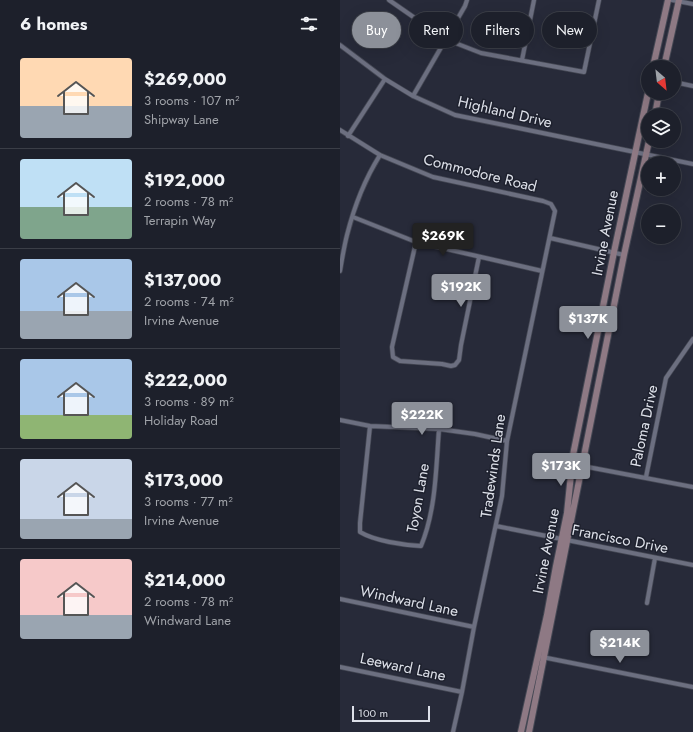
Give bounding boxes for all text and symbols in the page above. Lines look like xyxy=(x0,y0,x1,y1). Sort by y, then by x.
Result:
text: 6 homes xyxy=(20,12,88,36)
chip: Buy xyxy=(352,12,401,48)
chip: Rent xyxy=(409,12,463,48)
chip: Filters xyxy=(471,12,534,48)
chip: New xyxy=(542,12,597,48)
icon: filters xyxy=(298,13,320,35)
north arrow xyxy=(641,60,681,100)
map controls xyxy=(641,60,681,244)
text: $269,000 xyxy=(144,67,227,91)
icon: home xyxy=(52,74,100,122)
street label: Highland Drive xyxy=(456,90,554,134)
text: 3 rooms · 107 m² xyxy=(144,91,240,110)
button: layers xyxy=(641,108,681,148)
text: Shipway Lane xyxy=(144,110,219,129)
street label: Commodore Road xyxy=(421,148,539,198)
button: + xyxy=(641,156,681,196)
text: $192,000 xyxy=(144,168,225,192)
icon: home xyxy=(52,175,100,223)
street label: Irvine Avenue xyxy=(586,188,624,278)
text: 2 rooms · 78 m² xyxy=(144,192,233,211)
button: − xyxy=(641,204,681,244)
text: Terrapin Way xyxy=(144,211,216,230)
pin: $269K xyxy=(415,223,471,257)
text: $269K xyxy=(421,226,465,245)
text: $137,000 xyxy=(144,268,221,292)
pin: $192K xyxy=(433,274,489,308)
icon: home xyxy=(52,275,100,323)
text: $192K xyxy=(440,277,482,296)
text: 2 rooms · 74 m² xyxy=(144,292,234,311)
pin: $137K xyxy=(560,306,616,340)
text: $137K xyxy=(568,309,608,328)
text: Irvine Avenue xyxy=(144,311,219,330)
text: $222,000 xyxy=(144,368,227,392)
icon: home xyxy=(52,375,100,423)
street label: Paloma Drive xyxy=(625,383,663,469)
text: 3 rooms · 89 m² xyxy=(144,392,234,411)
pin: $222K xyxy=(394,402,450,436)
text: $222K xyxy=(401,405,443,424)
text: Holiday Road xyxy=(144,411,218,430)
street label: Tradewinds Lane xyxy=(475,412,511,519)
pin: $173K xyxy=(533,453,589,487)
text: $173K xyxy=(541,456,581,475)
street label: Toyon Lane xyxy=(401,461,435,534)
text: $173,000 xyxy=(144,468,223,492)
icon: home xyxy=(52,475,100,523)
text: 3 rooms · 77 m² xyxy=(144,492,233,511)
street label: Irvine Avenue xyxy=(527,506,565,596)
text: Irvine Avenue xyxy=(144,511,219,530)
street label: Francisco Drive xyxy=(570,519,670,559)
text: $214,000 xyxy=(144,568,226,592)
icon: home xyxy=(52,575,100,623)
street label: Windward Lane xyxy=(358,580,461,622)
text: 2 rooms · 78 m² xyxy=(144,592,233,611)
text: Windward Lane xyxy=(144,611,231,630)
pin: $214K xyxy=(592,630,648,664)
text: $214K xyxy=(599,633,641,652)
street label: Leeward Lane xyxy=(358,647,448,687)
scale bar xyxy=(352,704,430,723)
text: 100 m xyxy=(358,705,388,721)

